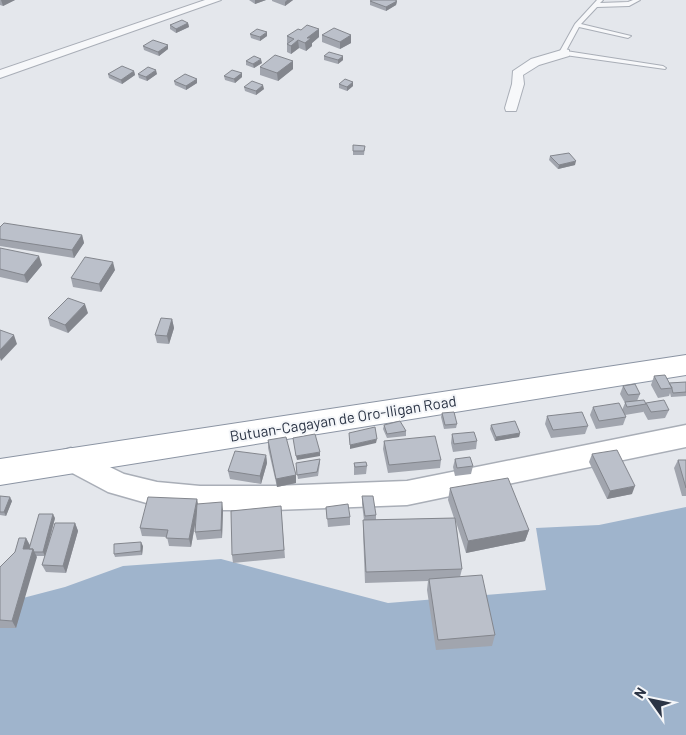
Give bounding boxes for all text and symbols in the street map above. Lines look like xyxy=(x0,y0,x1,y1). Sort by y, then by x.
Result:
street label: Butuan-Cagayan de Oro-Iligan Road xyxy=(228,391,458,445)
north arrow xyxy=(626,675,676,725)
text: N xyxy=(630,684,649,701)

